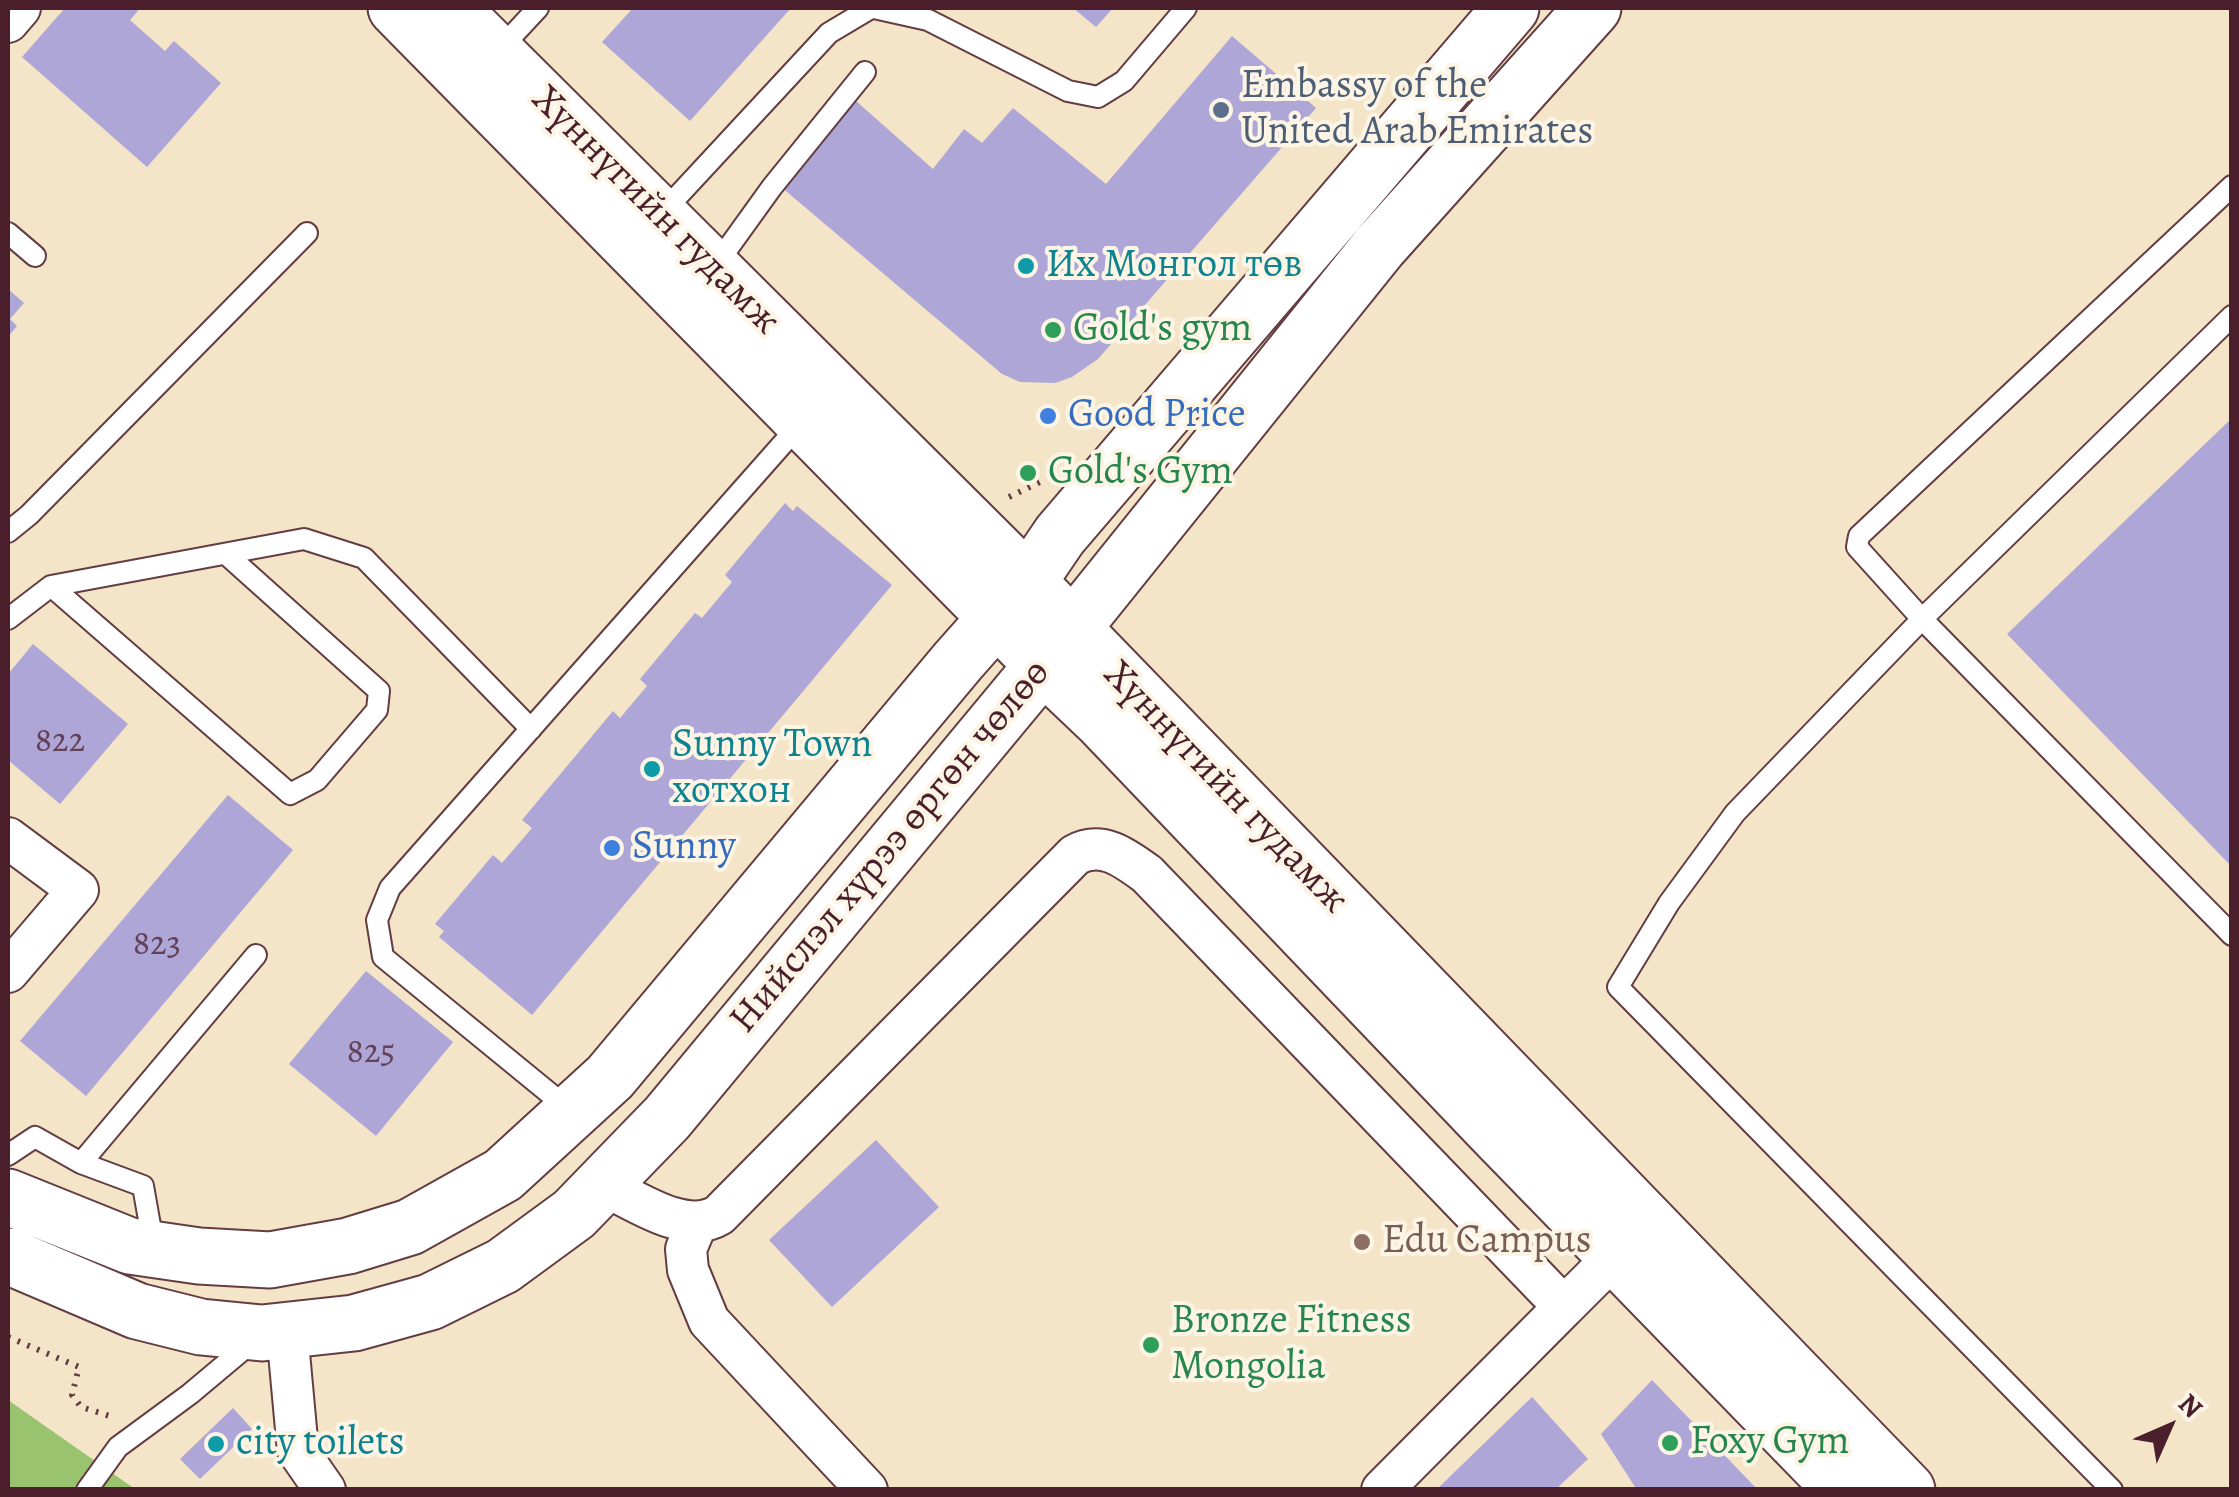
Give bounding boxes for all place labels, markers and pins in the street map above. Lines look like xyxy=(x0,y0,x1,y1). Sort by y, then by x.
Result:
place label: Embassy of the United Arab Emirates xyxy=(1241,63,1593,157)
marker: Embassy of the United Arab Emirates xyxy=(1210,99,1232,121)
place label: Их Монгол төв xyxy=(1046,242,1302,290)
marker: Их Монгол төв xyxy=(1015,255,1037,277)
place label: Gold's gym xyxy=(1073,306,1252,354)
marker: Gold's gym xyxy=(1042,319,1064,341)
place label: Good Price xyxy=(1068,392,1246,440)
marker: Good Price xyxy=(1037,405,1059,427)
place label: Gold's Gym xyxy=(1048,449,1233,497)
marker: Gold's Gym xyxy=(1017,462,1039,484)
place label: Sunny Town хотхон xyxy=(672,722,873,816)
marker: Sunny Town хотхон xyxy=(641,758,663,780)
place label: Sunny xyxy=(632,824,736,872)
marker: Sunny xyxy=(601,837,623,859)
place label: Edu Campus xyxy=(1382,1218,1591,1266)
marker: Edu Campus xyxy=(1351,1231,1373,1253)
place label: Bronze Fitness Mongolia xyxy=(1171,1298,1412,1392)
marker: Bronze Fitness Mongolia xyxy=(1140,1334,1162,1356)
place label: Foxy Gym xyxy=(1690,1419,1850,1467)
place label: city toilets xyxy=(236,1420,405,1468)
marker: Foxy Gym xyxy=(1659,1432,1681,1454)
marker: city toilets xyxy=(205,1433,227,1455)

